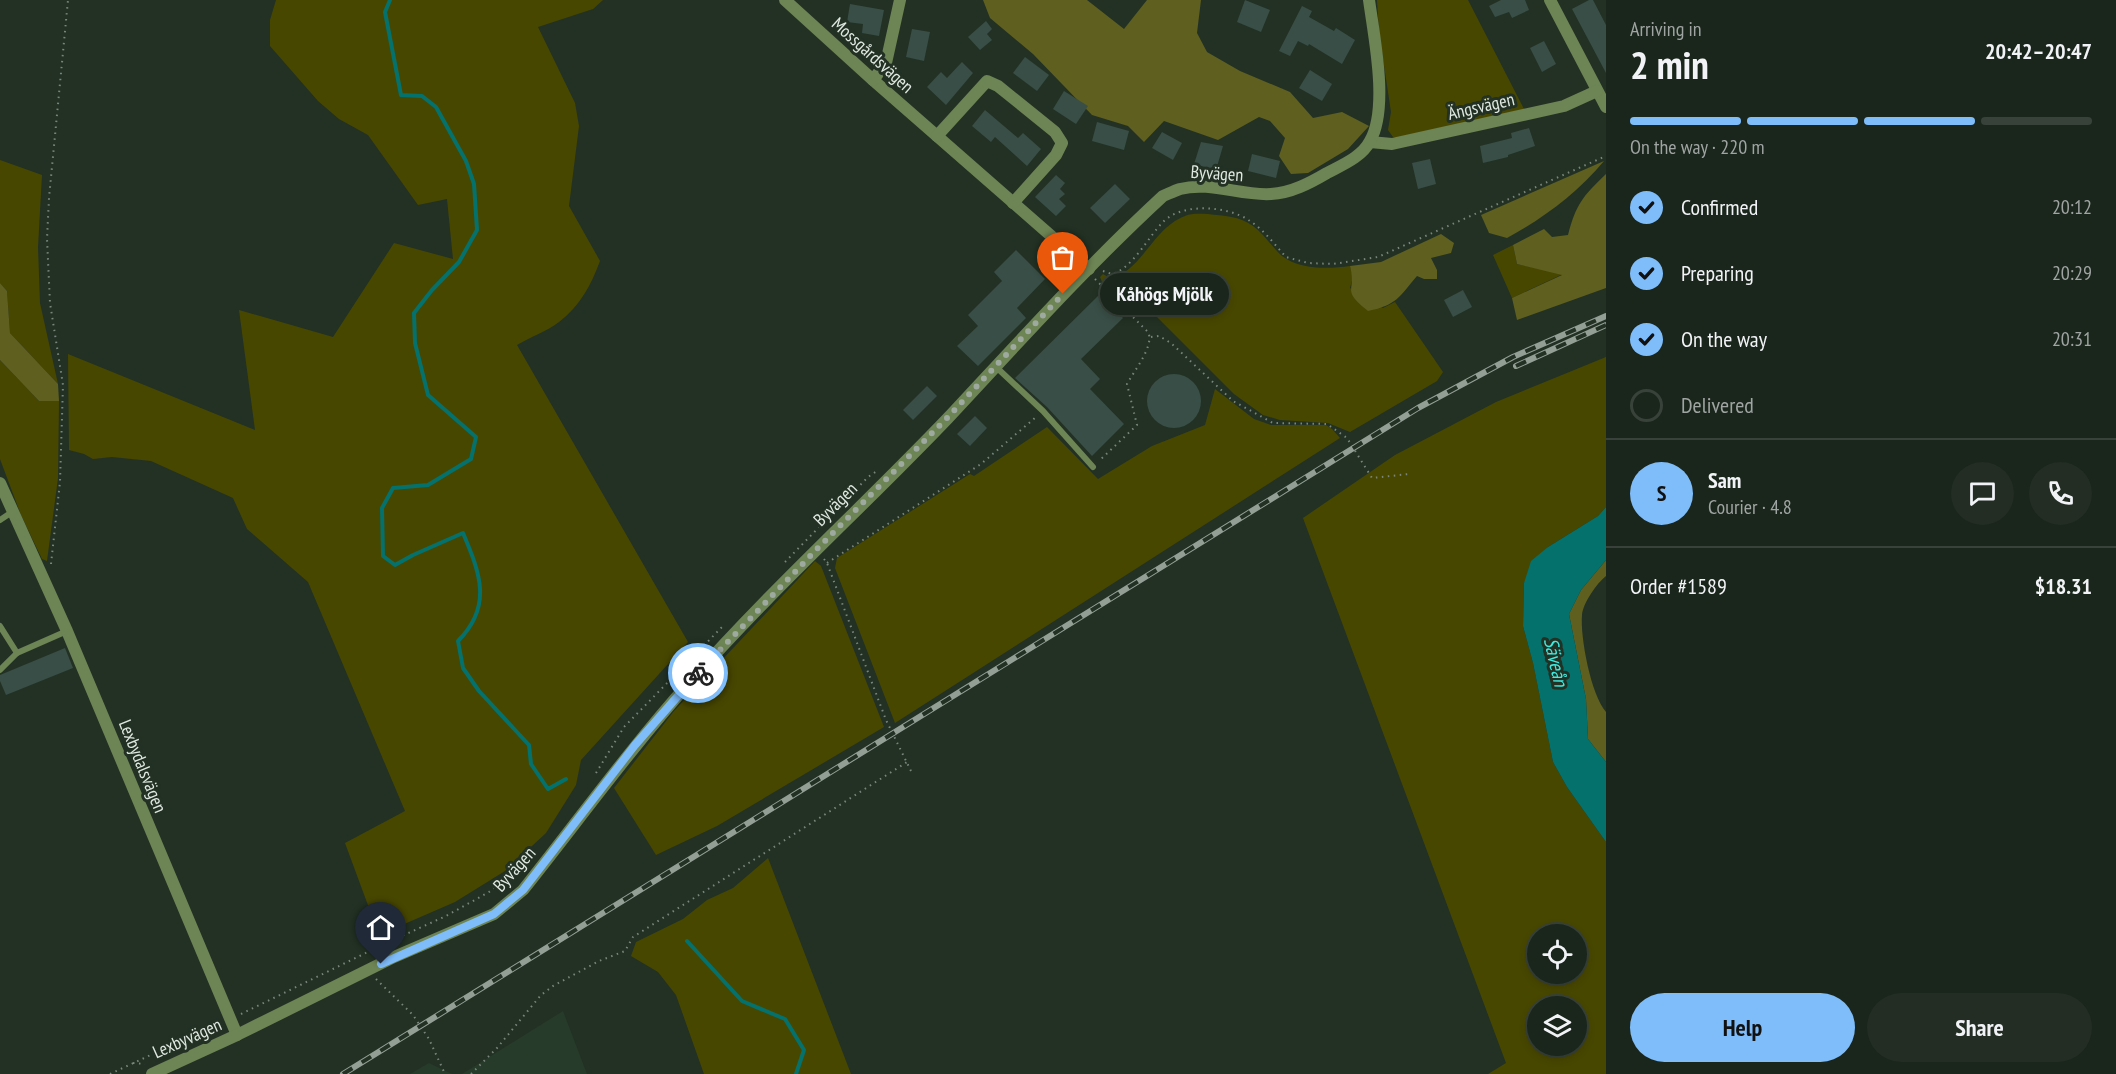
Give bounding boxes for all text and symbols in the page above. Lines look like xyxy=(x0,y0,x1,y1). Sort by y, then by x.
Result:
street label: Mossgårdsvägen xyxy=(827,12,919,98)
text: Arriving in xyxy=(1630,16,1702,42)
text: 20:42–20:47 xyxy=(1985,37,2092,65)
text: 2 min xyxy=(1630,39,1709,90)
street label: Ängsvägen xyxy=(1445,87,1517,125)
text: On the way · 220 m xyxy=(1630,134,1765,160)
street label: Byvägen xyxy=(1190,160,1244,186)
icon: check xyxy=(1630,191,1663,224)
text: Confirmed xyxy=(1681,193,1758,221)
text: 20:12 xyxy=(2052,194,2092,220)
pin xyxy=(1037,232,1088,294)
icon: bag xyxy=(1046,241,1079,274)
icon: check xyxy=(1630,257,1663,290)
text: Preparing xyxy=(1681,259,1754,287)
text: 20:29 xyxy=(2052,260,2092,286)
callout: Kåhögs Mjölk xyxy=(1099,273,1228,315)
text: Kåhögs Mjölk xyxy=(1116,281,1213,307)
icon: check xyxy=(1630,323,1663,356)
text: On the way xyxy=(1681,325,1767,353)
text: 20:31 xyxy=(2052,326,2092,352)
text: Delivered xyxy=(1681,391,1754,419)
button: chat xyxy=(1951,462,2014,525)
button: phone xyxy=(2029,462,2092,525)
text: Sam xyxy=(1708,466,1741,494)
street label: Byvägen xyxy=(808,477,862,531)
text: S xyxy=(1657,479,1666,507)
text: Courier · 4.8 xyxy=(1708,494,1792,520)
text: Order #1589 xyxy=(1630,572,1727,600)
text: $18.31 xyxy=(2035,572,2092,600)
water label: Säveån xyxy=(1538,635,1574,690)
courier xyxy=(668,643,728,703)
icon: bike xyxy=(682,657,715,690)
street label: Lexbydalsvägen xyxy=(114,716,172,816)
street label: Byvägen xyxy=(488,842,540,896)
pin xyxy=(355,902,406,964)
icon: home xyxy=(364,911,397,944)
map controls xyxy=(1527,924,1587,1056)
button: locate xyxy=(1527,924,1587,984)
button: Help xyxy=(1630,993,1855,1062)
button: Share xyxy=(1867,993,2092,1062)
button: layers xyxy=(1527,996,1587,1056)
street label: Lexbyvägen xyxy=(149,1013,225,1063)

